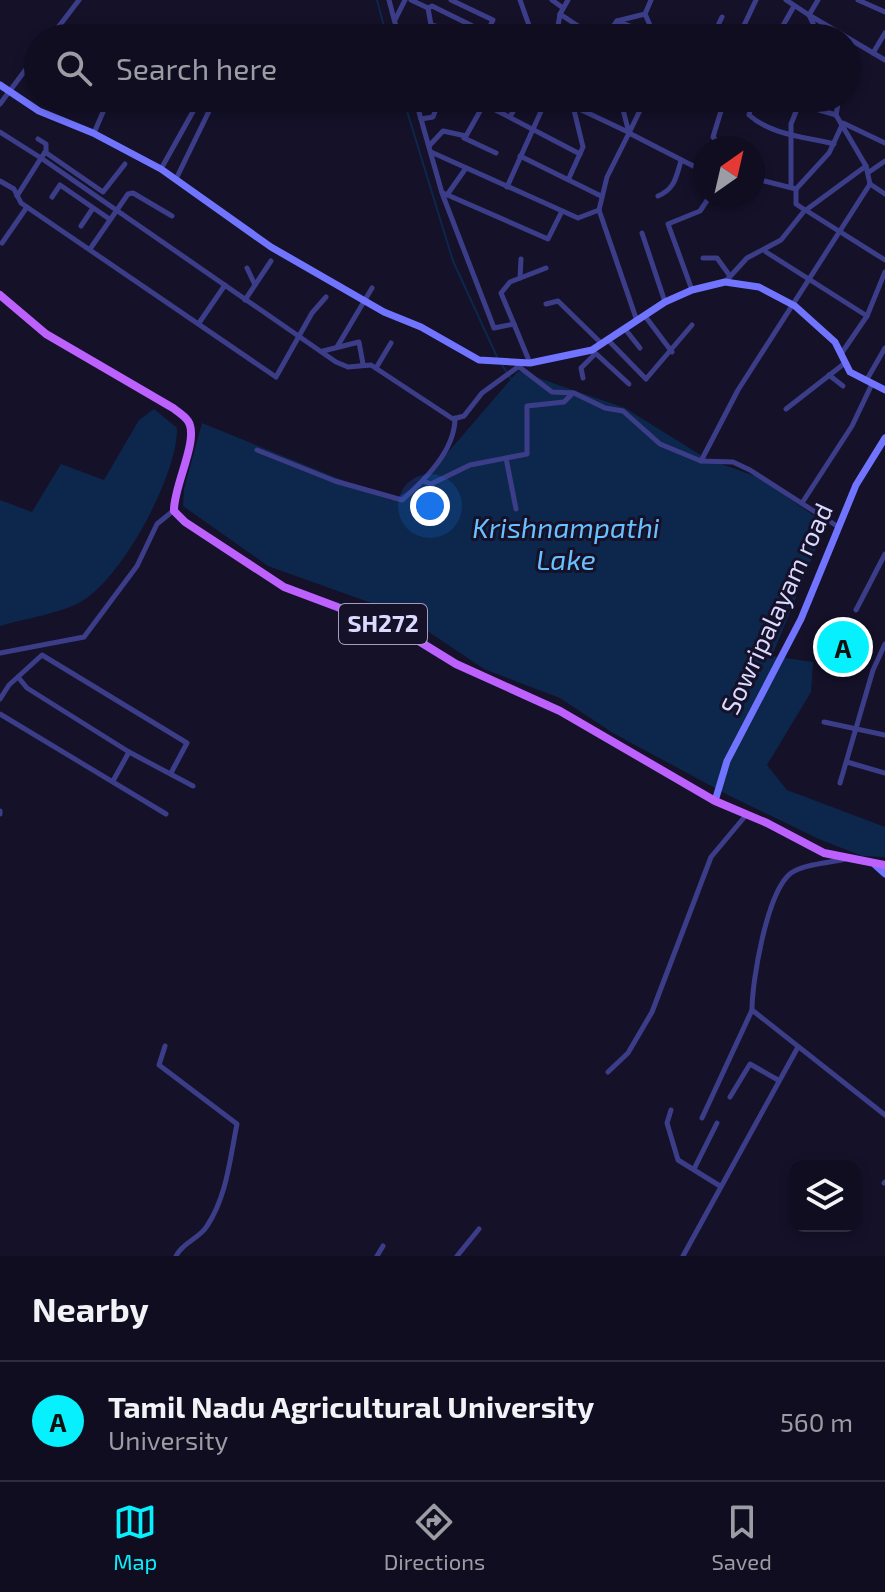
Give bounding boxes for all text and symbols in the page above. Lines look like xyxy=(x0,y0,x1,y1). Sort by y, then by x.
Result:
search box xyxy=(24,24,861,112)
icon: search xyxy=(52,46,96,90)
text: Search here xyxy=(116,50,277,86)
north arrow xyxy=(693,136,765,208)
your location xyxy=(410,486,450,526)
street label: Sowripalayam road xyxy=(713,498,838,719)
water label: Krishnampathi Lake xyxy=(472,510,660,576)
road number: SH272 xyxy=(339,604,427,644)
pin: A xyxy=(817,617,869,677)
map controls xyxy=(789,1160,861,1232)
button: layers xyxy=(789,1160,861,1232)
text: Nearby xyxy=(32,1288,149,1329)
text: Tamil Nadu Agricultural University xyxy=(108,1388,594,1424)
text: A xyxy=(50,1406,66,1437)
text: 560 m xyxy=(780,1406,853,1437)
text: University xyxy=(108,1424,228,1455)
tab: Map xyxy=(113,1500,157,1574)
tab: Directions xyxy=(384,1500,485,1574)
tab: Saved xyxy=(711,1500,772,1574)

